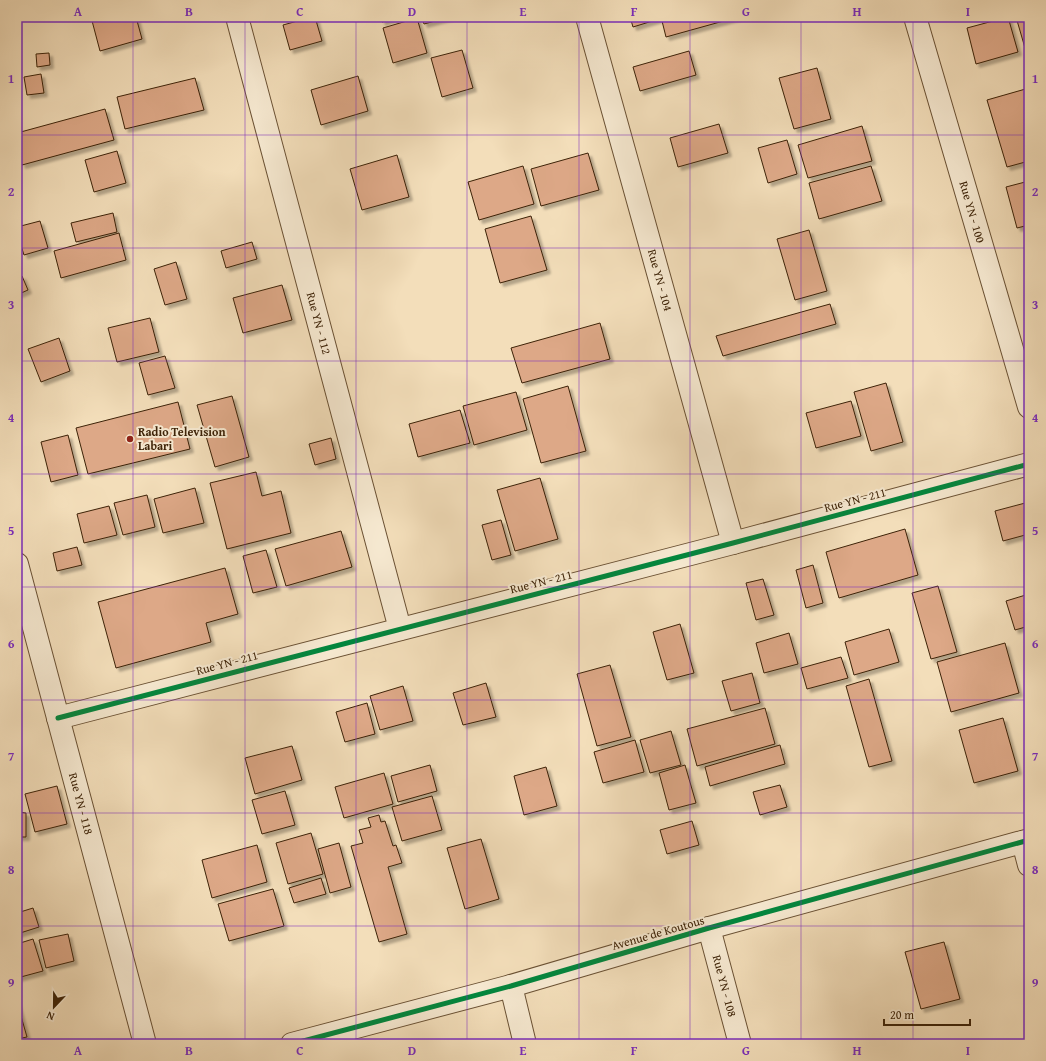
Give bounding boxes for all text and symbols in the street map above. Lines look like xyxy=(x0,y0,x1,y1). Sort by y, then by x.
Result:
text: A xyxy=(74,2,83,21)
text: B xyxy=(185,2,193,21)
text: C xyxy=(296,2,304,21)
text: D xyxy=(408,2,416,21)
text: E xyxy=(520,2,527,21)
text: F xyxy=(631,2,638,21)
text: G xyxy=(742,2,750,21)
text: H xyxy=(852,2,862,21)
text: I xyxy=(966,2,970,21)
text: 1 xyxy=(8,69,14,88)
text: 1 xyxy=(1032,69,1038,88)
street label: Rue YN - 100 xyxy=(955,179,990,245)
text: 2 xyxy=(8,182,15,201)
text: 2 xyxy=(1032,182,1039,201)
street label: Rue YN - 104 xyxy=(644,247,677,313)
street label: Rue YN - 112 xyxy=(303,290,336,356)
text: 3 xyxy=(8,295,14,314)
text: 3 xyxy=(1032,295,1038,314)
text: 4 xyxy=(8,408,15,427)
text: 4 xyxy=(1032,408,1039,427)
place label: Radio Television Labari xyxy=(138,423,226,454)
marker: Radio Television Labari xyxy=(125,434,135,444)
street label: Rue YN - 211 xyxy=(822,483,888,516)
text: 5 xyxy=(8,521,15,540)
text: 5 xyxy=(1032,521,1039,540)
street label: Rue YN - 211 xyxy=(508,566,574,597)
text: 6 xyxy=(8,634,15,653)
text: 6 xyxy=(1032,634,1039,653)
street label: Rue YN - 211 xyxy=(194,646,260,679)
text: 7 xyxy=(8,747,15,766)
text: 7 xyxy=(1032,747,1039,766)
street label: Rue YN - 118 xyxy=(65,771,98,837)
text: 8 xyxy=(8,860,15,879)
text: 8 xyxy=(1032,860,1039,879)
street label: Avenue de Koutous xyxy=(610,911,706,954)
street label: Rue YN - 108 xyxy=(709,953,741,1019)
text: 9 xyxy=(8,973,15,992)
text: 9 xyxy=(1032,973,1039,992)
north arrow xyxy=(34,987,74,1027)
scale bar xyxy=(884,1001,970,1027)
text: 20 m xyxy=(890,1006,914,1023)
text: N xyxy=(43,1007,57,1025)
text: A xyxy=(74,1041,83,1060)
text: B xyxy=(185,1041,193,1060)
text: C xyxy=(296,1041,304,1060)
text: D xyxy=(408,1041,416,1060)
text: E xyxy=(520,1041,527,1060)
text: F xyxy=(631,1041,638,1060)
text: G xyxy=(742,1041,750,1060)
text: H xyxy=(852,1041,862,1060)
text: I xyxy=(966,1041,970,1060)

